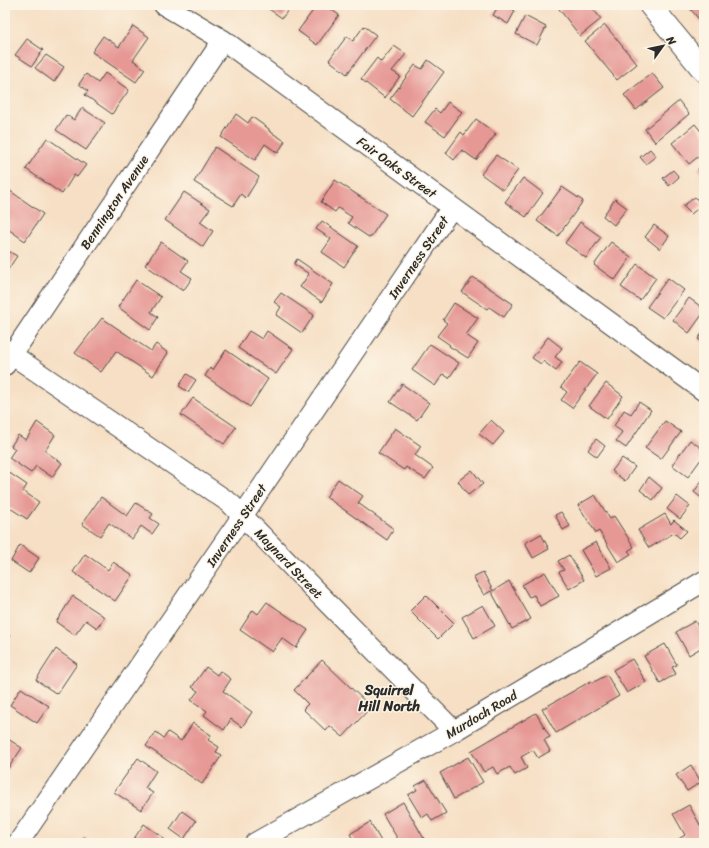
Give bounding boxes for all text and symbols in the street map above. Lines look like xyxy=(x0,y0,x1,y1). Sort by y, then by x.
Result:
north arrow xyxy=(643,26,683,66)
text: N xyxy=(660,32,681,50)
street label: Fair Oaks Street xyxy=(352,130,442,205)
street label: Bennington Avenue xyxy=(74,150,155,254)
street label: Inverness Street xyxy=(381,210,455,304)
street label: Inverness Street xyxy=(199,478,273,572)
street label: Maynard Street xyxy=(249,523,329,604)
district label: Squirrel Hill North xyxy=(357,678,420,719)
street label: Murdoch Road xyxy=(441,683,523,745)

